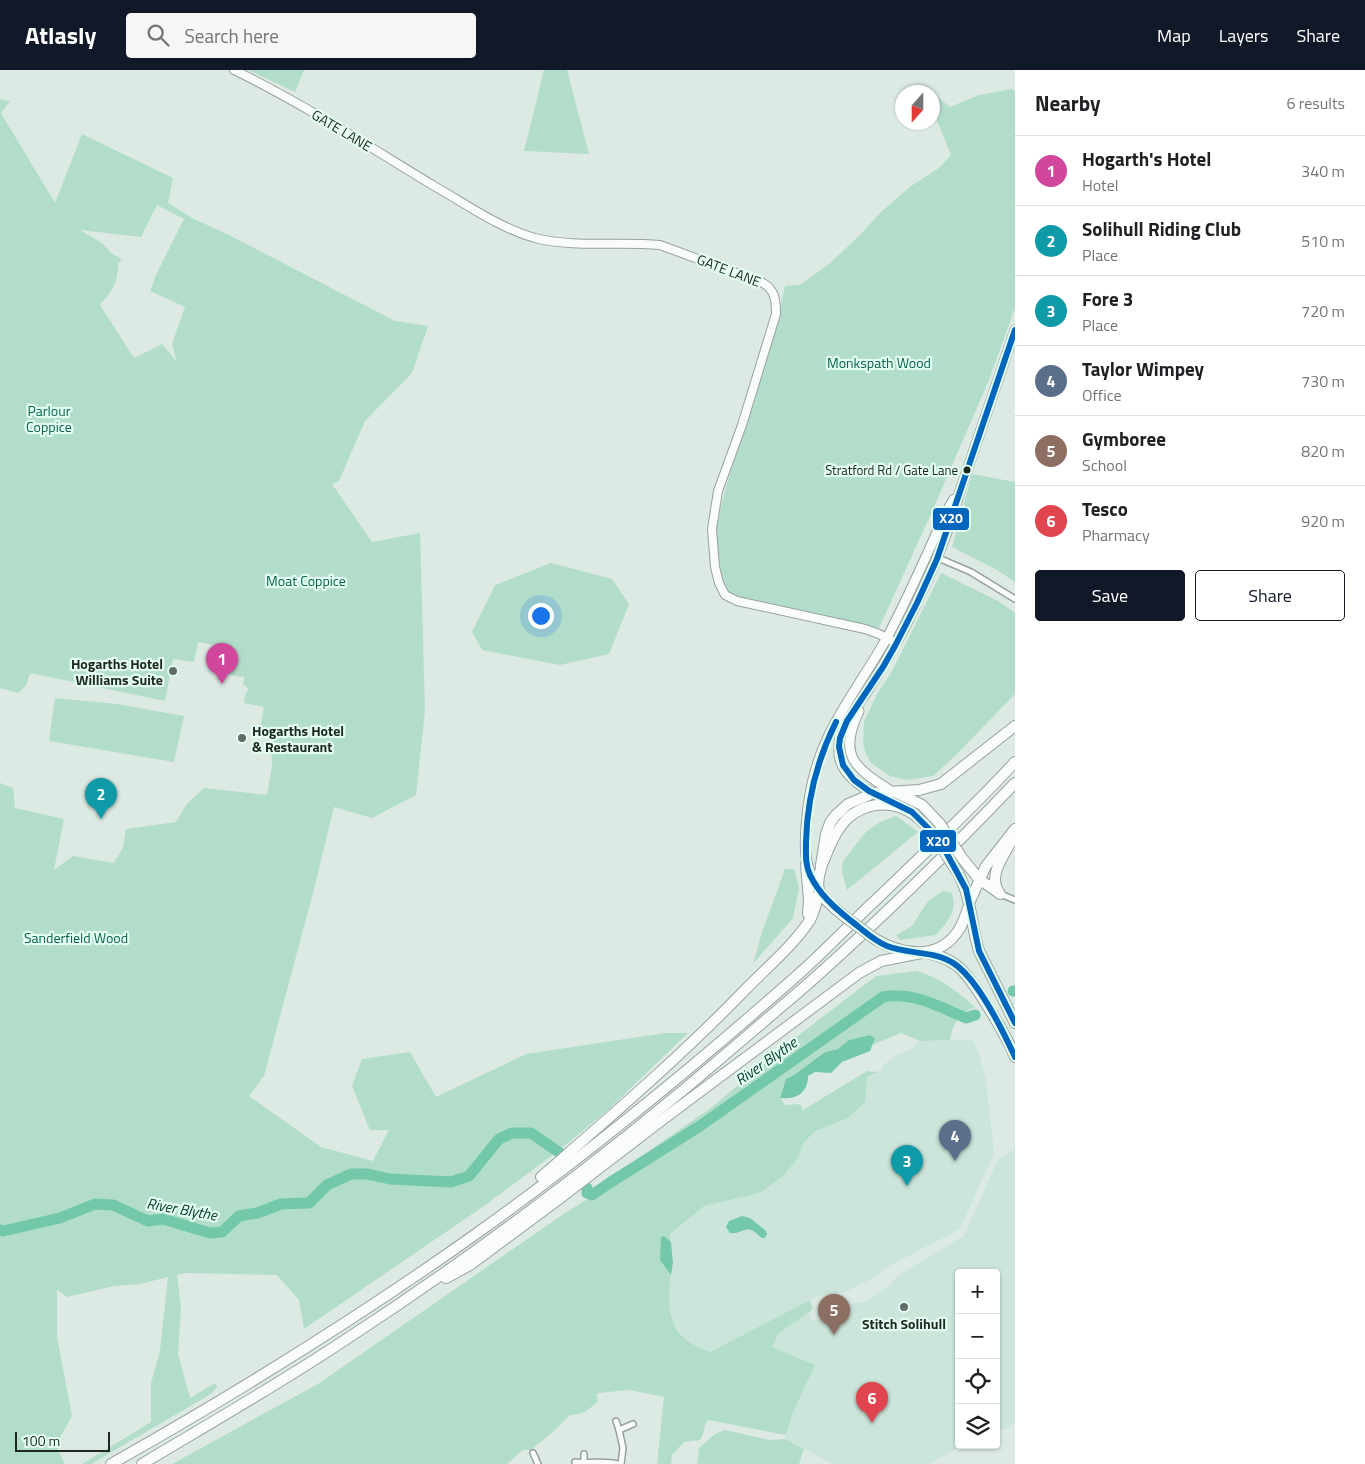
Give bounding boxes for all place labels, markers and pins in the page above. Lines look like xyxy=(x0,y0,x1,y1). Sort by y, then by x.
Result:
place label: Stratford Rd / Gate Lane xyxy=(825,460,958,480)
marker: Stratford Rd / Gate Lane xyxy=(962,465,972,475)
pin: 1 xyxy=(206,643,238,684)
place label: Hogarths Hotel Williams Suite xyxy=(71,653,163,690)
marker: Hogarths Hotel Williams Suite xyxy=(167,665,179,677)
place label: Hogarths Hotel & Restaurant xyxy=(252,720,344,757)
marker: Hogarths Hotel & Restaurant xyxy=(236,732,248,744)
pin: 2 xyxy=(85,778,117,819)
pin: 4 xyxy=(939,1120,971,1161)
pin: 3 xyxy=(891,1145,923,1186)
pin: 5 xyxy=(818,1294,850,1335)
marker: Stitch Solihull xyxy=(898,1301,910,1313)
place label: Stitch Solihull xyxy=(862,1313,946,1334)
pin: 6 xyxy=(856,1382,888,1423)

